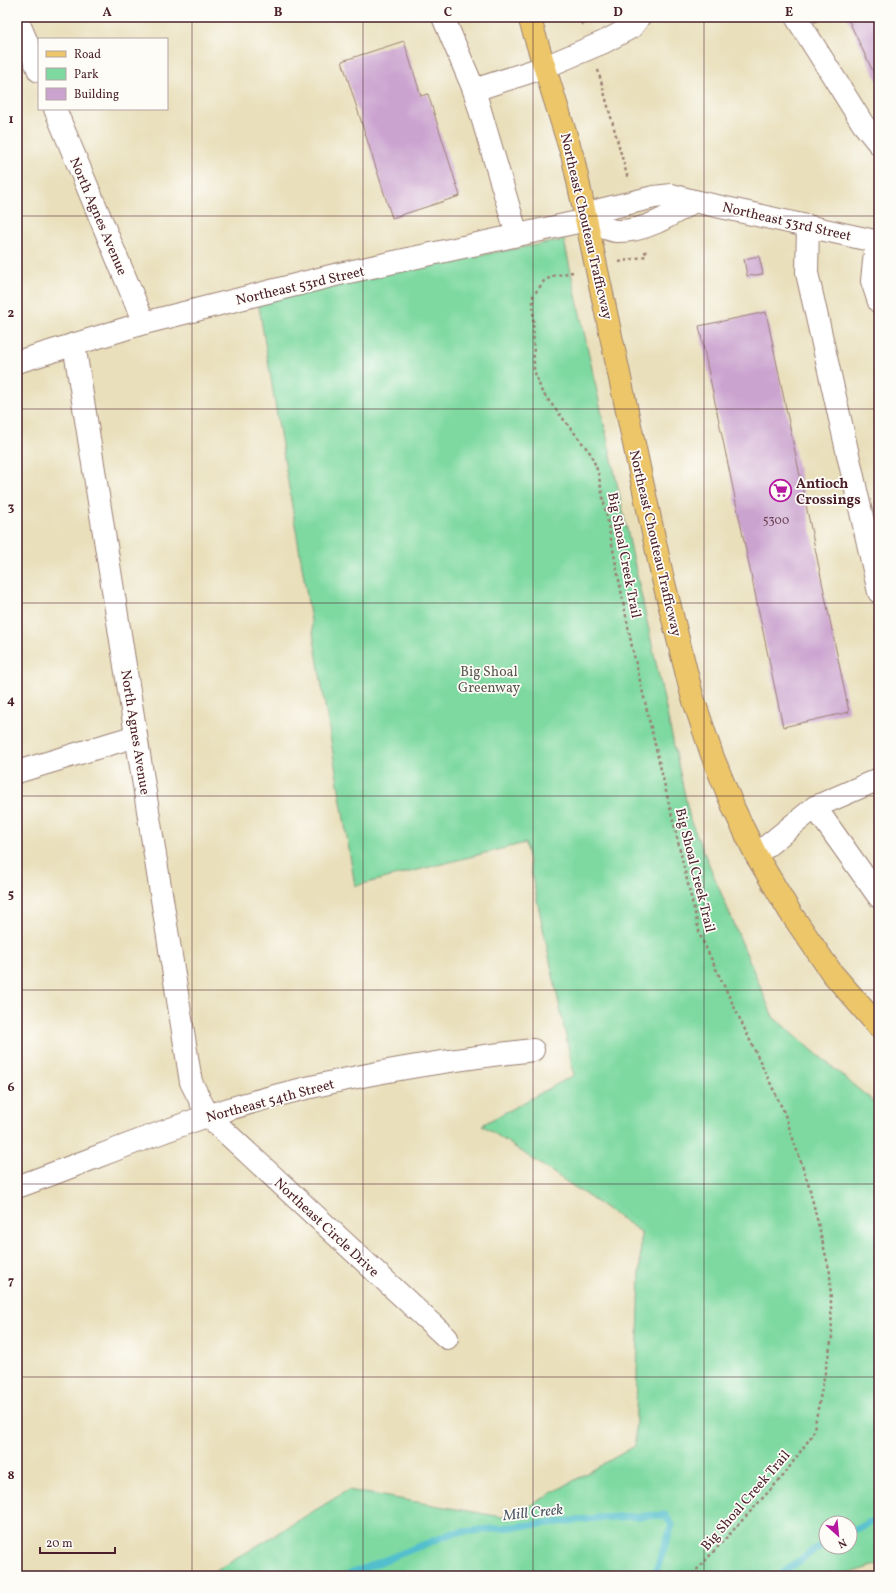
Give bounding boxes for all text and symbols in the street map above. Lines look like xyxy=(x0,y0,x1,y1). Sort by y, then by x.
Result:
text: A xyxy=(102,4,112,22)
text: B xyxy=(274,4,283,22)
text: C xyxy=(444,4,452,22)
text: D xyxy=(613,4,623,22)
text: E xyxy=(785,4,793,22)
legend xyxy=(38,38,168,110)
text: Road xyxy=(74,47,101,63)
text: Park xyxy=(74,67,99,83)
text: Building xyxy=(74,87,119,103)
text: 1 xyxy=(8,111,14,129)
street label: Northeast Chouteau Trafficway xyxy=(555,131,616,322)
street label: North Agnes Avenue xyxy=(64,155,131,279)
street label: Northeast 53rd Street xyxy=(720,198,853,247)
street label: Northeast 53rd Street xyxy=(234,262,367,311)
text: 2 xyxy=(8,305,15,323)
street label: Northeast Chouteau Trafficway xyxy=(624,448,685,639)
place label: Antioch Crossings xyxy=(796,475,861,510)
supermarket icon: Antioch Crossings xyxy=(768,478,794,504)
street label: Big Shoal Creek Trail xyxy=(602,491,645,620)
text: 3 xyxy=(8,499,15,517)
house number: 5300 xyxy=(763,513,789,529)
park label: Big Shoal Greenway xyxy=(458,663,520,698)
street label: North Agnes Avenue xyxy=(115,668,154,796)
text: 4 xyxy=(7,692,15,710)
street label: Big Shoal Creek Trail xyxy=(670,806,719,935)
text: 5 xyxy=(8,886,14,904)
street label: Northeast 54th Street xyxy=(204,1075,337,1128)
text: 6 xyxy=(7,1079,15,1097)
street label: Northeast Circle Drive xyxy=(269,1174,383,1282)
text: 7 xyxy=(8,1273,14,1291)
street label: Big Shoal Creek Trail xyxy=(697,1447,795,1555)
text: 8 xyxy=(7,1467,15,1485)
water label: Mill Creek xyxy=(501,1500,564,1527)
north arrow xyxy=(818,1515,858,1555)
scale bar xyxy=(40,1529,115,1555)
text: N xyxy=(835,1534,849,1551)
text: 20 m xyxy=(46,1536,73,1552)

